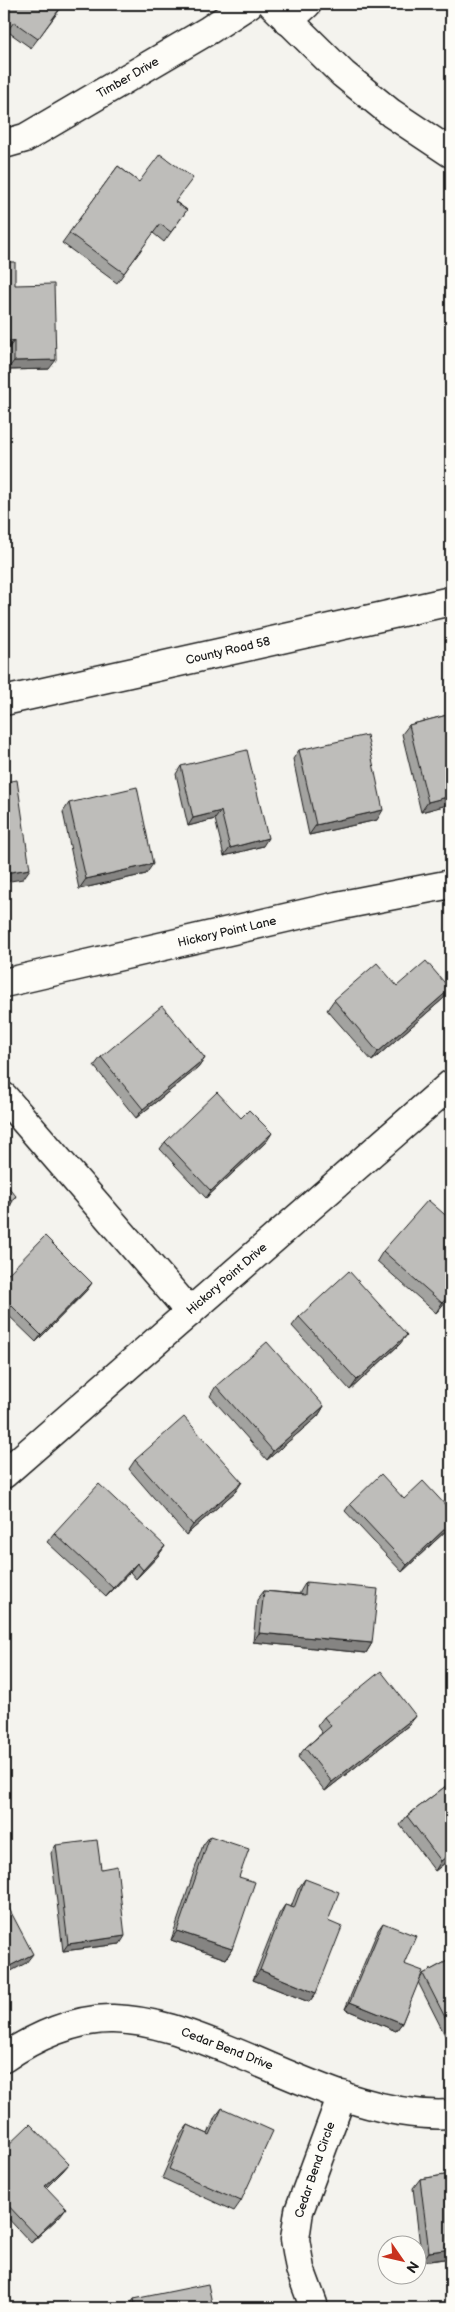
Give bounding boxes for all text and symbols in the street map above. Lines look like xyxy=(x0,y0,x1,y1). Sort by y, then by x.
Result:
street label: Timber Drive xyxy=(94,54,162,102)
street label: County Road 58 xyxy=(184,634,272,668)
street label: Hickory Point Lane xyxy=(176,913,278,951)
street label: Hickory Point Drive xyxy=(184,1240,270,1318)
street label: Cedar Bend Drive xyxy=(179,2025,275,2073)
street label: Cedar Bend Circle xyxy=(292,2120,338,2220)
north arrow xyxy=(378,2234,428,2284)
text: N xyxy=(402,2258,422,2276)

